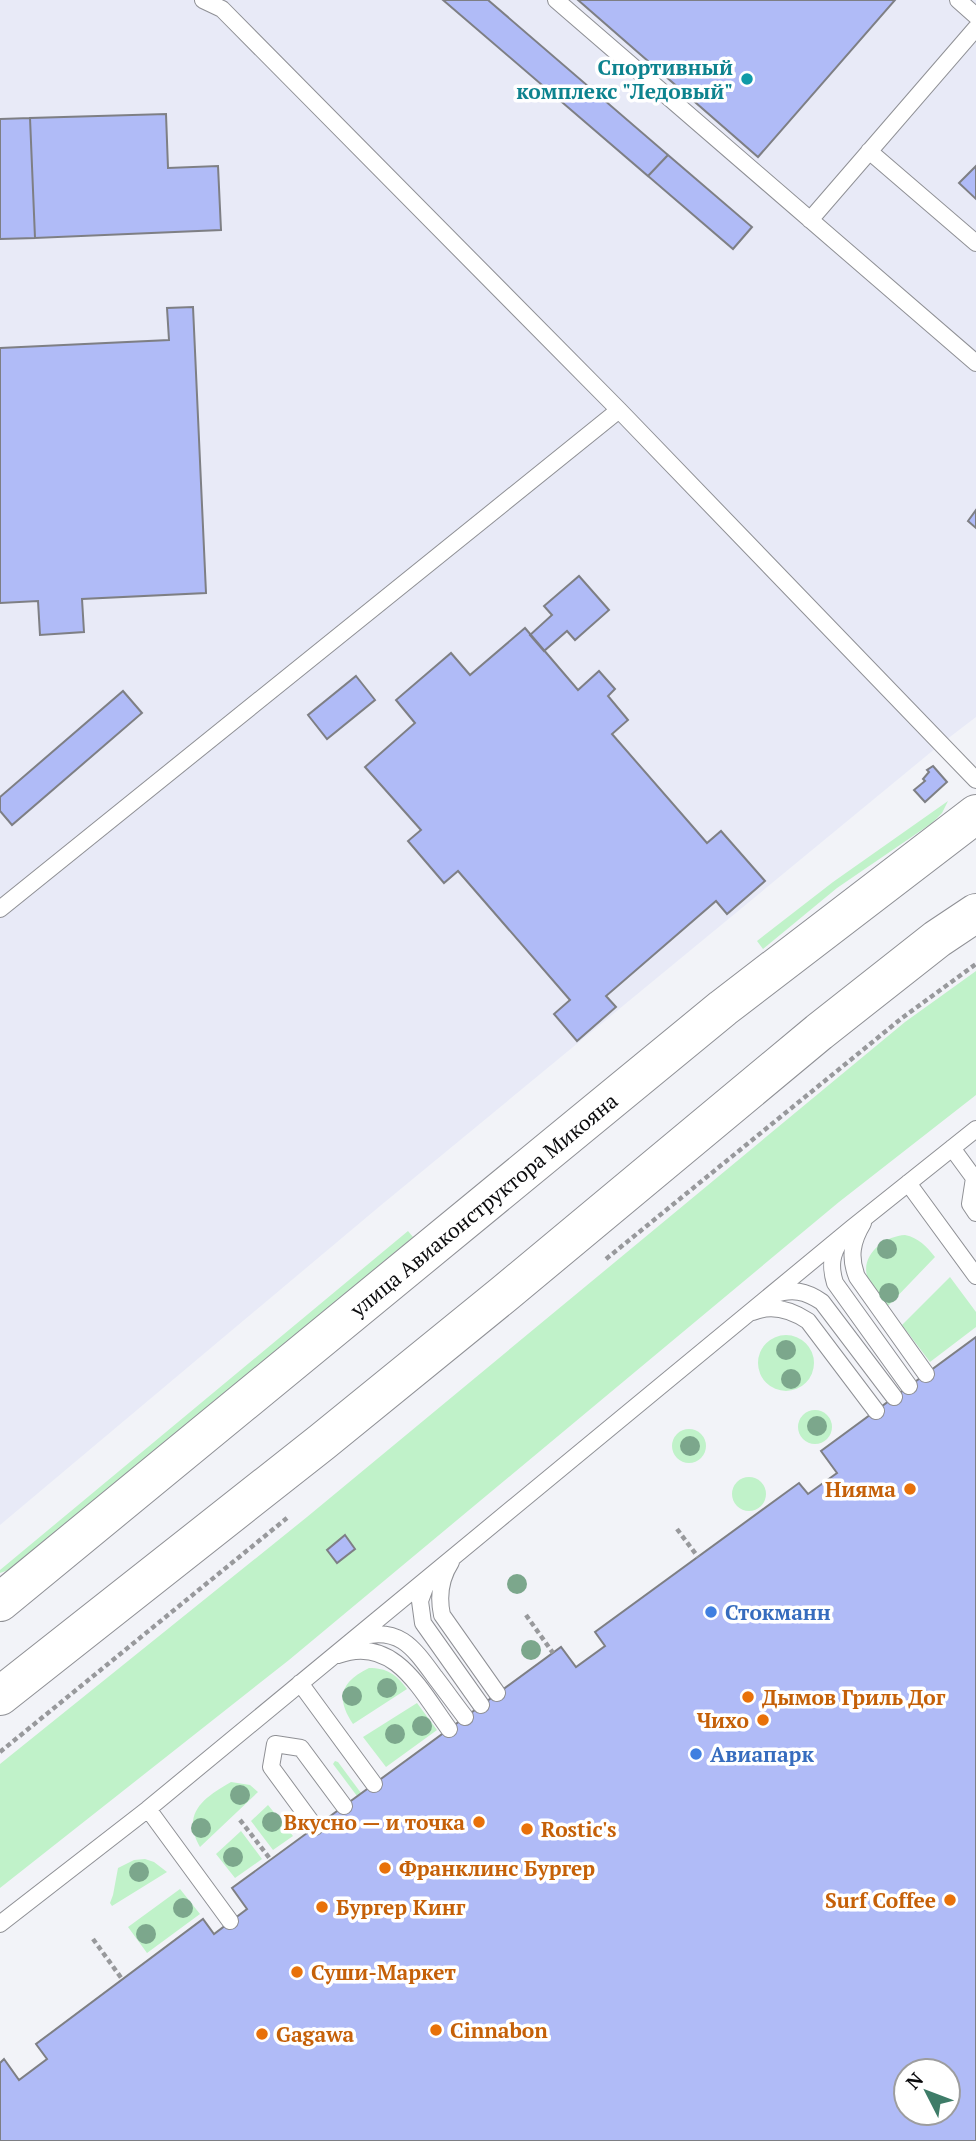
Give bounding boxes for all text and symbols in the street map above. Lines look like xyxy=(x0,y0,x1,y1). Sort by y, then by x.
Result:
place label: Спортивный комплекс "Ледовый" xyxy=(516,53,733,105)
marker: Спортивный комплекс "Ледовый" xyxy=(739,71,755,87)
street label: улица Авиаконструктора Микояна xyxy=(343,1086,624,1323)
place label: Нияма xyxy=(825,1475,896,1503)
marker: Нияма xyxy=(902,1481,918,1497)
place label: Стокманн xyxy=(725,1598,831,1626)
marker: Стокманн xyxy=(703,1604,719,1620)
place label: Дымов Гриль Дог xyxy=(762,1683,946,1711)
marker: Дымов Гриль Дог xyxy=(740,1689,756,1705)
place label: Чихо xyxy=(697,1706,749,1734)
marker: Чихо xyxy=(755,1712,771,1728)
place label: Авиапарк xyxy=(710,1740,814,1768)
marker: Авиапарк xyxy=(688,1746,704,1762)
place label: Вкусно — и точка xyxy=(284,1808,465,1836)
marker: Вкусно — и точка xyxy=(471,1814,487,1830)
place label: Rostic's xyxy=(541,1815,617,1843)
marker: Rostic's xyxy=(519,1821,535,1837)
place label: Франклинс Бургер xyxy=(399,1854,595,1882)
marker: Франклинс Бургер xyxy=(377,1860,393,1876)
place label: Surf Coffee xyxy=(825,1886,936,1914)
marker: Surf Coffee xyxy=(942,1892,958,1908)
place label: Бургер Кинг xyxy=(336,1893,466,1921)
marker: Бургер Кинг xyxy=(314,1899,330,1915)
place label: Суши-Маркет xyxy=(311,1958,456,1986)
marker: Суши-Маркет xyxy=(289,1964,305,1980)
place label: Cinnabon xyxy=(450,2016,548,2044)
place label: Gagawa xyxy=(276,2020,355,2048)
marker: Cinnabon xyxy=(428,2022,444,2038)
marker: Gagawa xyxy=(254,2026,270,2042)
north arrow xyxy=(892,2057,962,2127)
text: N xyxy=(900,2066,929,2094)

